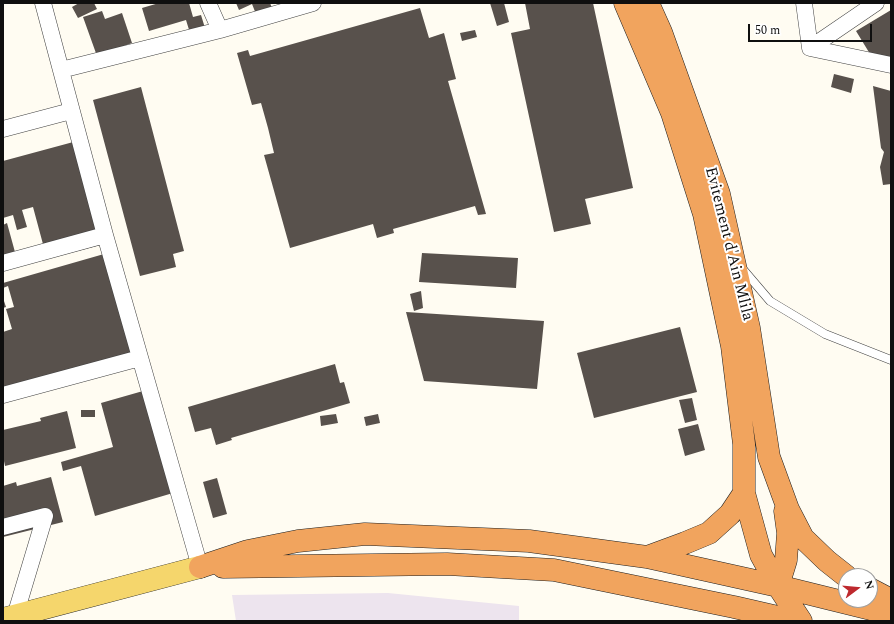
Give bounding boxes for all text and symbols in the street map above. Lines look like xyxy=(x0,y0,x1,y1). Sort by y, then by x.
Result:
scale bar xyxy=(750,16,874,42)
text: 50 m xyxy=(755,21,780,40)
street label: Evitement d'Ain Mlila xyxy=(700,165,756,323)
north arrow xyxy=(838,568,878,608)
text: N xyxy=(860,578,878,591)

